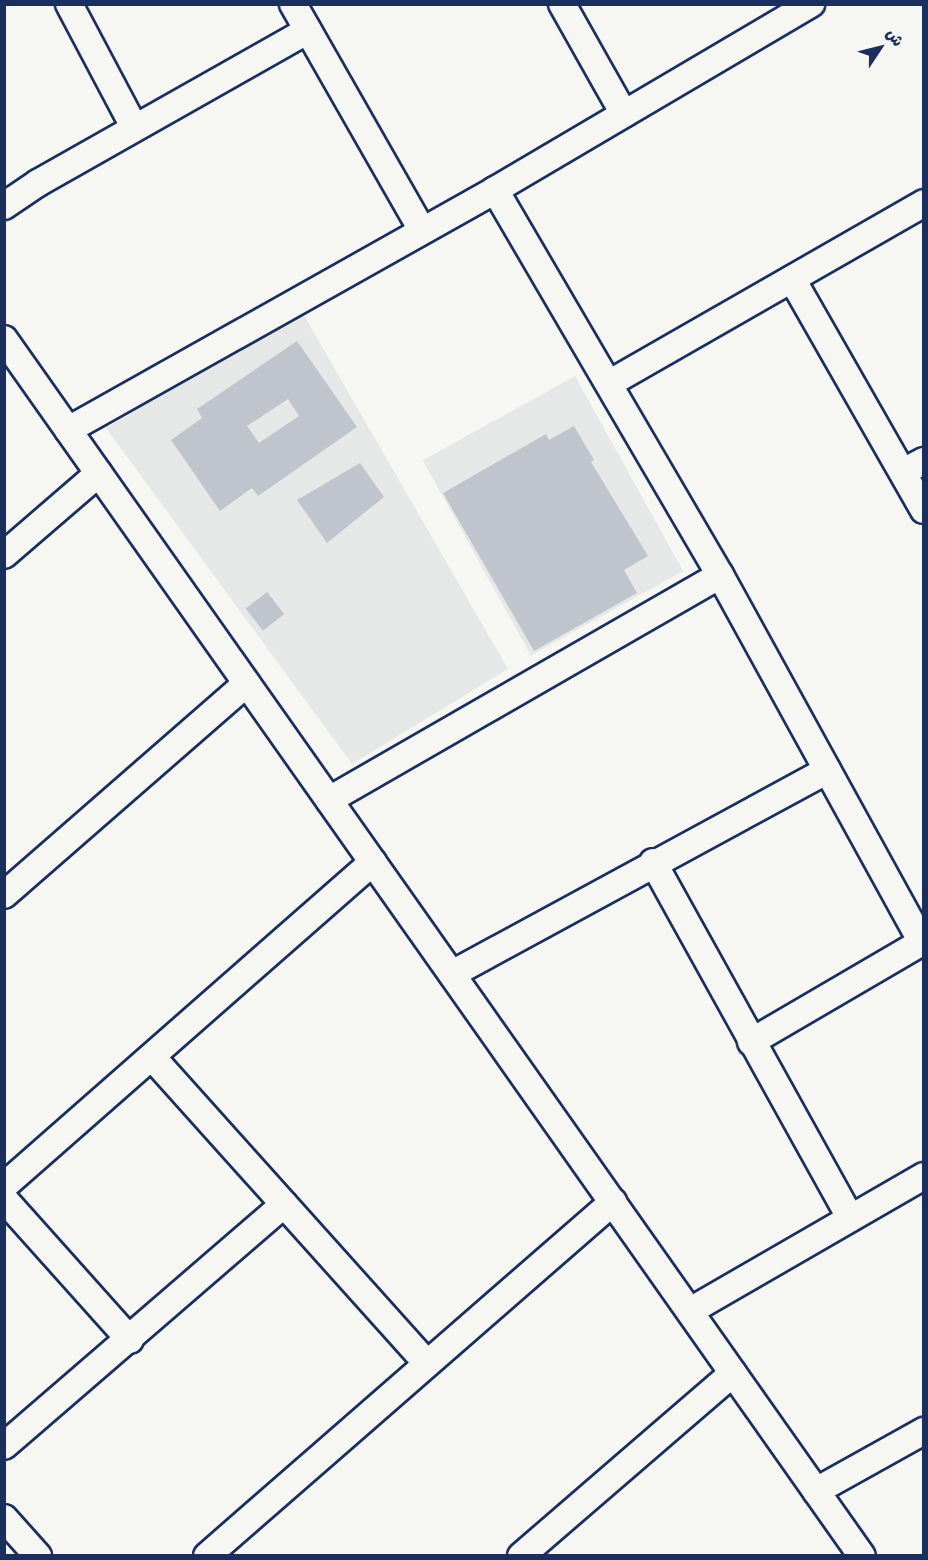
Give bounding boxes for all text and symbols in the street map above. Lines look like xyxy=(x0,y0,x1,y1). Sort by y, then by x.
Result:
north arrow xyxy=(850,18,910,78)
text: ش xyxy=(878,22,912,53)

